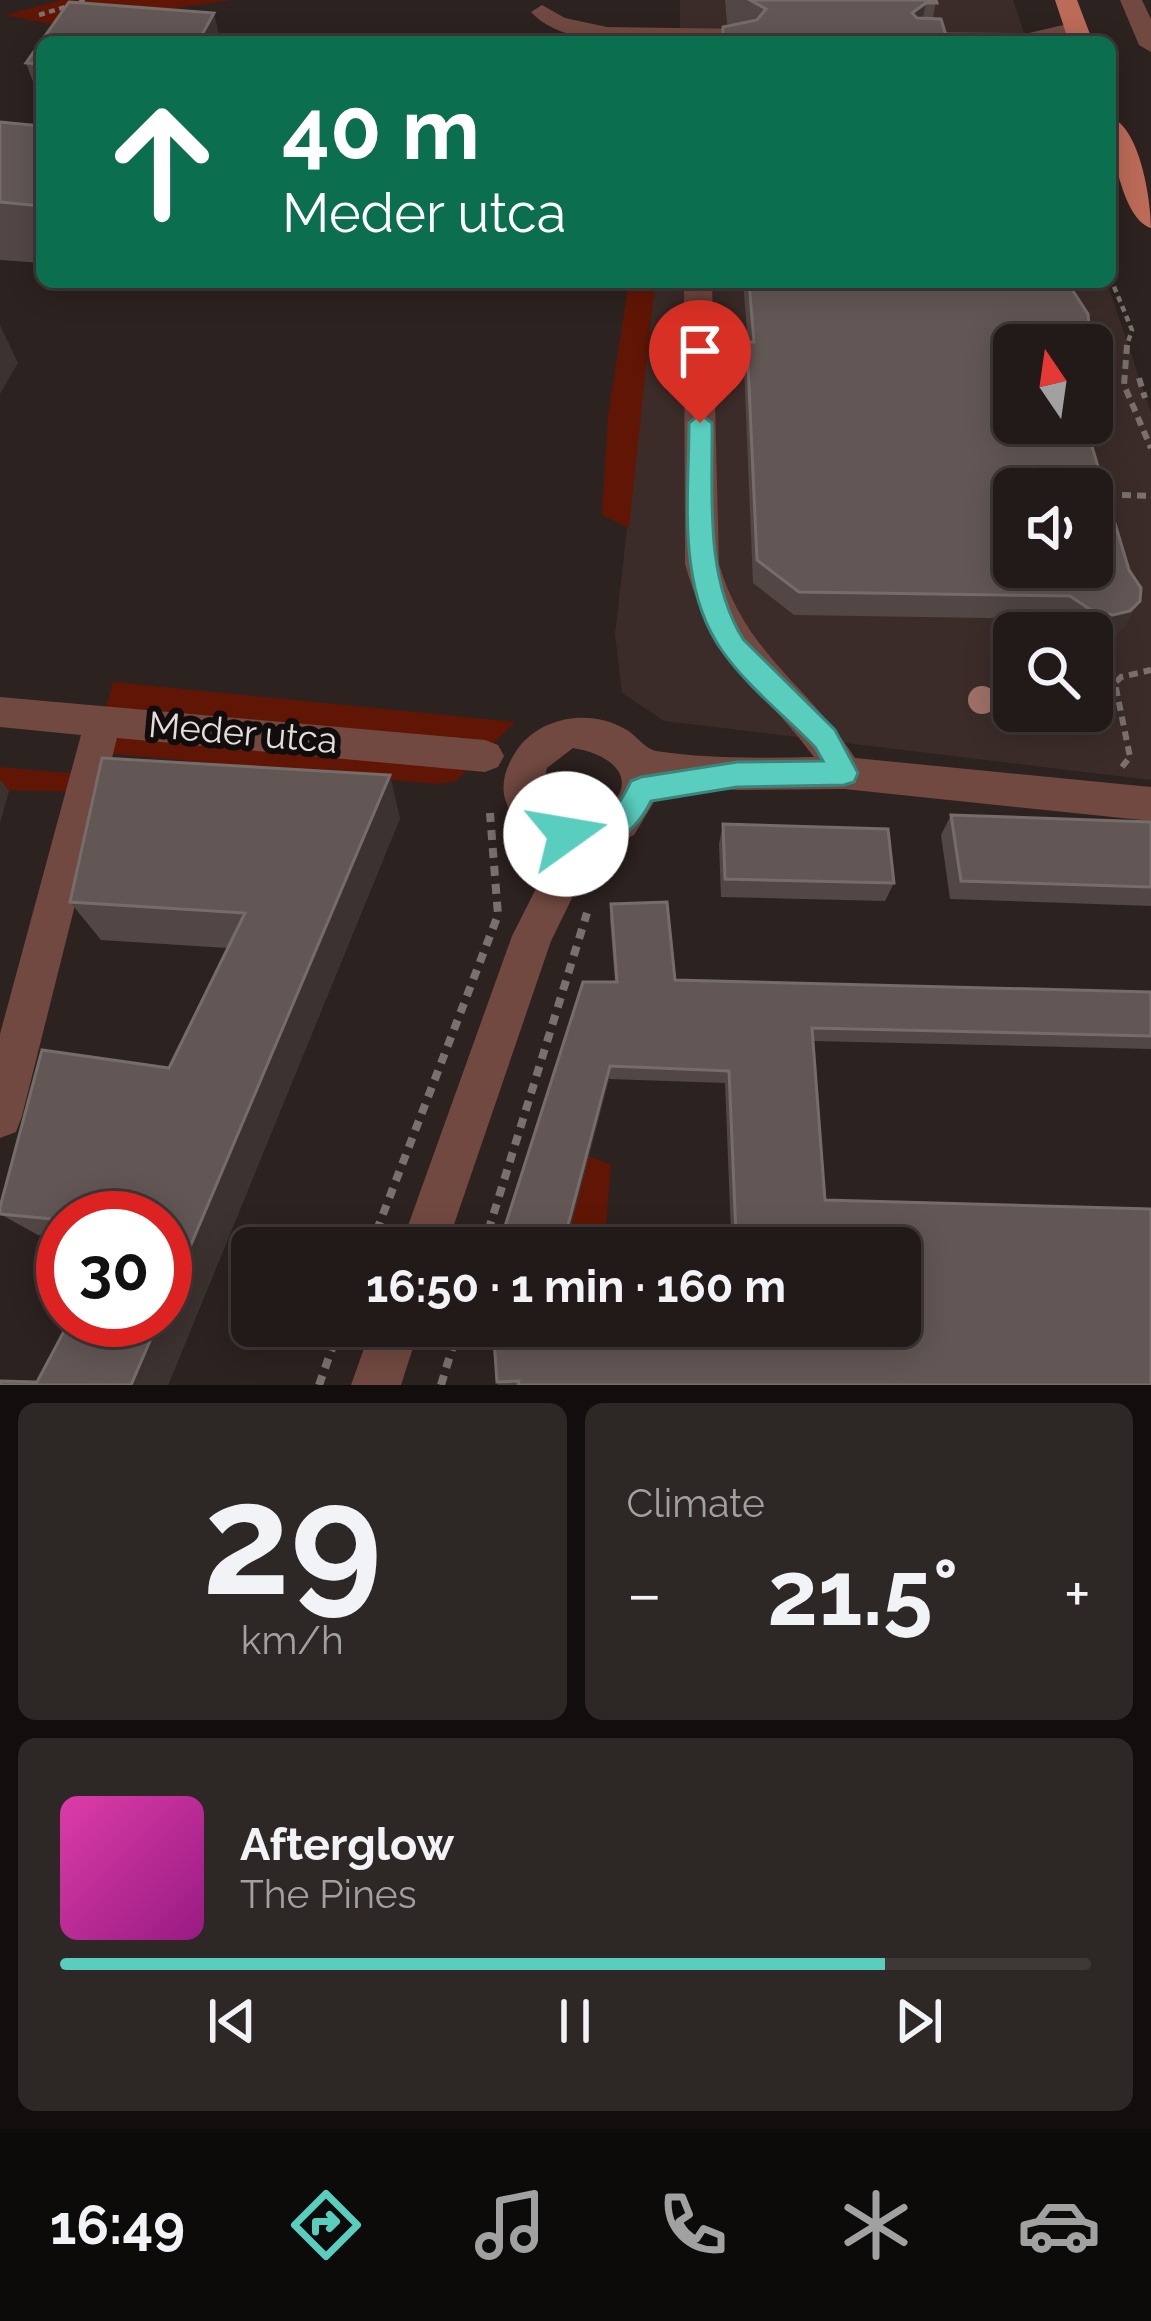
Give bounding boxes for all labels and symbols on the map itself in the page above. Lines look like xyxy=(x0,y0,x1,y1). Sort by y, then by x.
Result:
pin xyxy=(649,300,751,423)
north arrow xyxy=(993,324,1113,444)
street label: Meder utca xyxy=(147,703,339,761)
position arrow xyxy=(503,771,629,897)
speed limit sign: 30 xyxy=(36,1191,192,1347)

